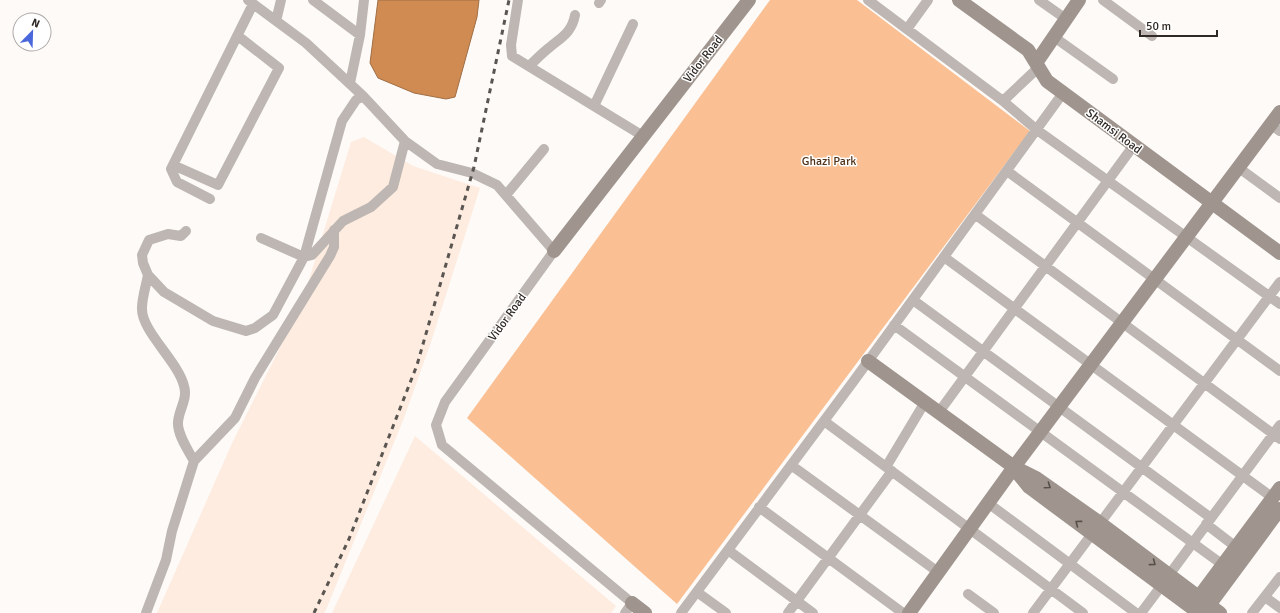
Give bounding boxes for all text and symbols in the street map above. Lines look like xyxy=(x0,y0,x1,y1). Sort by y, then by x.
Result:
north arrow xyxy=(12,12,52,52)
scale bar xyxy=(1140,12,1217,38)
text: N xyxy=(30,16,42,31)
text: 50 m xyxy=(1146,19,1171,34)
street label: Vidor Road xyxy=(680,33,726,86)
street label: Shamsi Road xyxy=(1083,106,1144,157)
park label: Ghazi Park xyxy=(802,154,856,169)
street label: Vidor Road xyxy=(485,290,530,344)
one-way arrow xyxy=(1043,481,1050,488)
one-way arrow xyxy=(1075,521,1082,528)
one-way arrow xyxy=(1148,558,1155,565)

